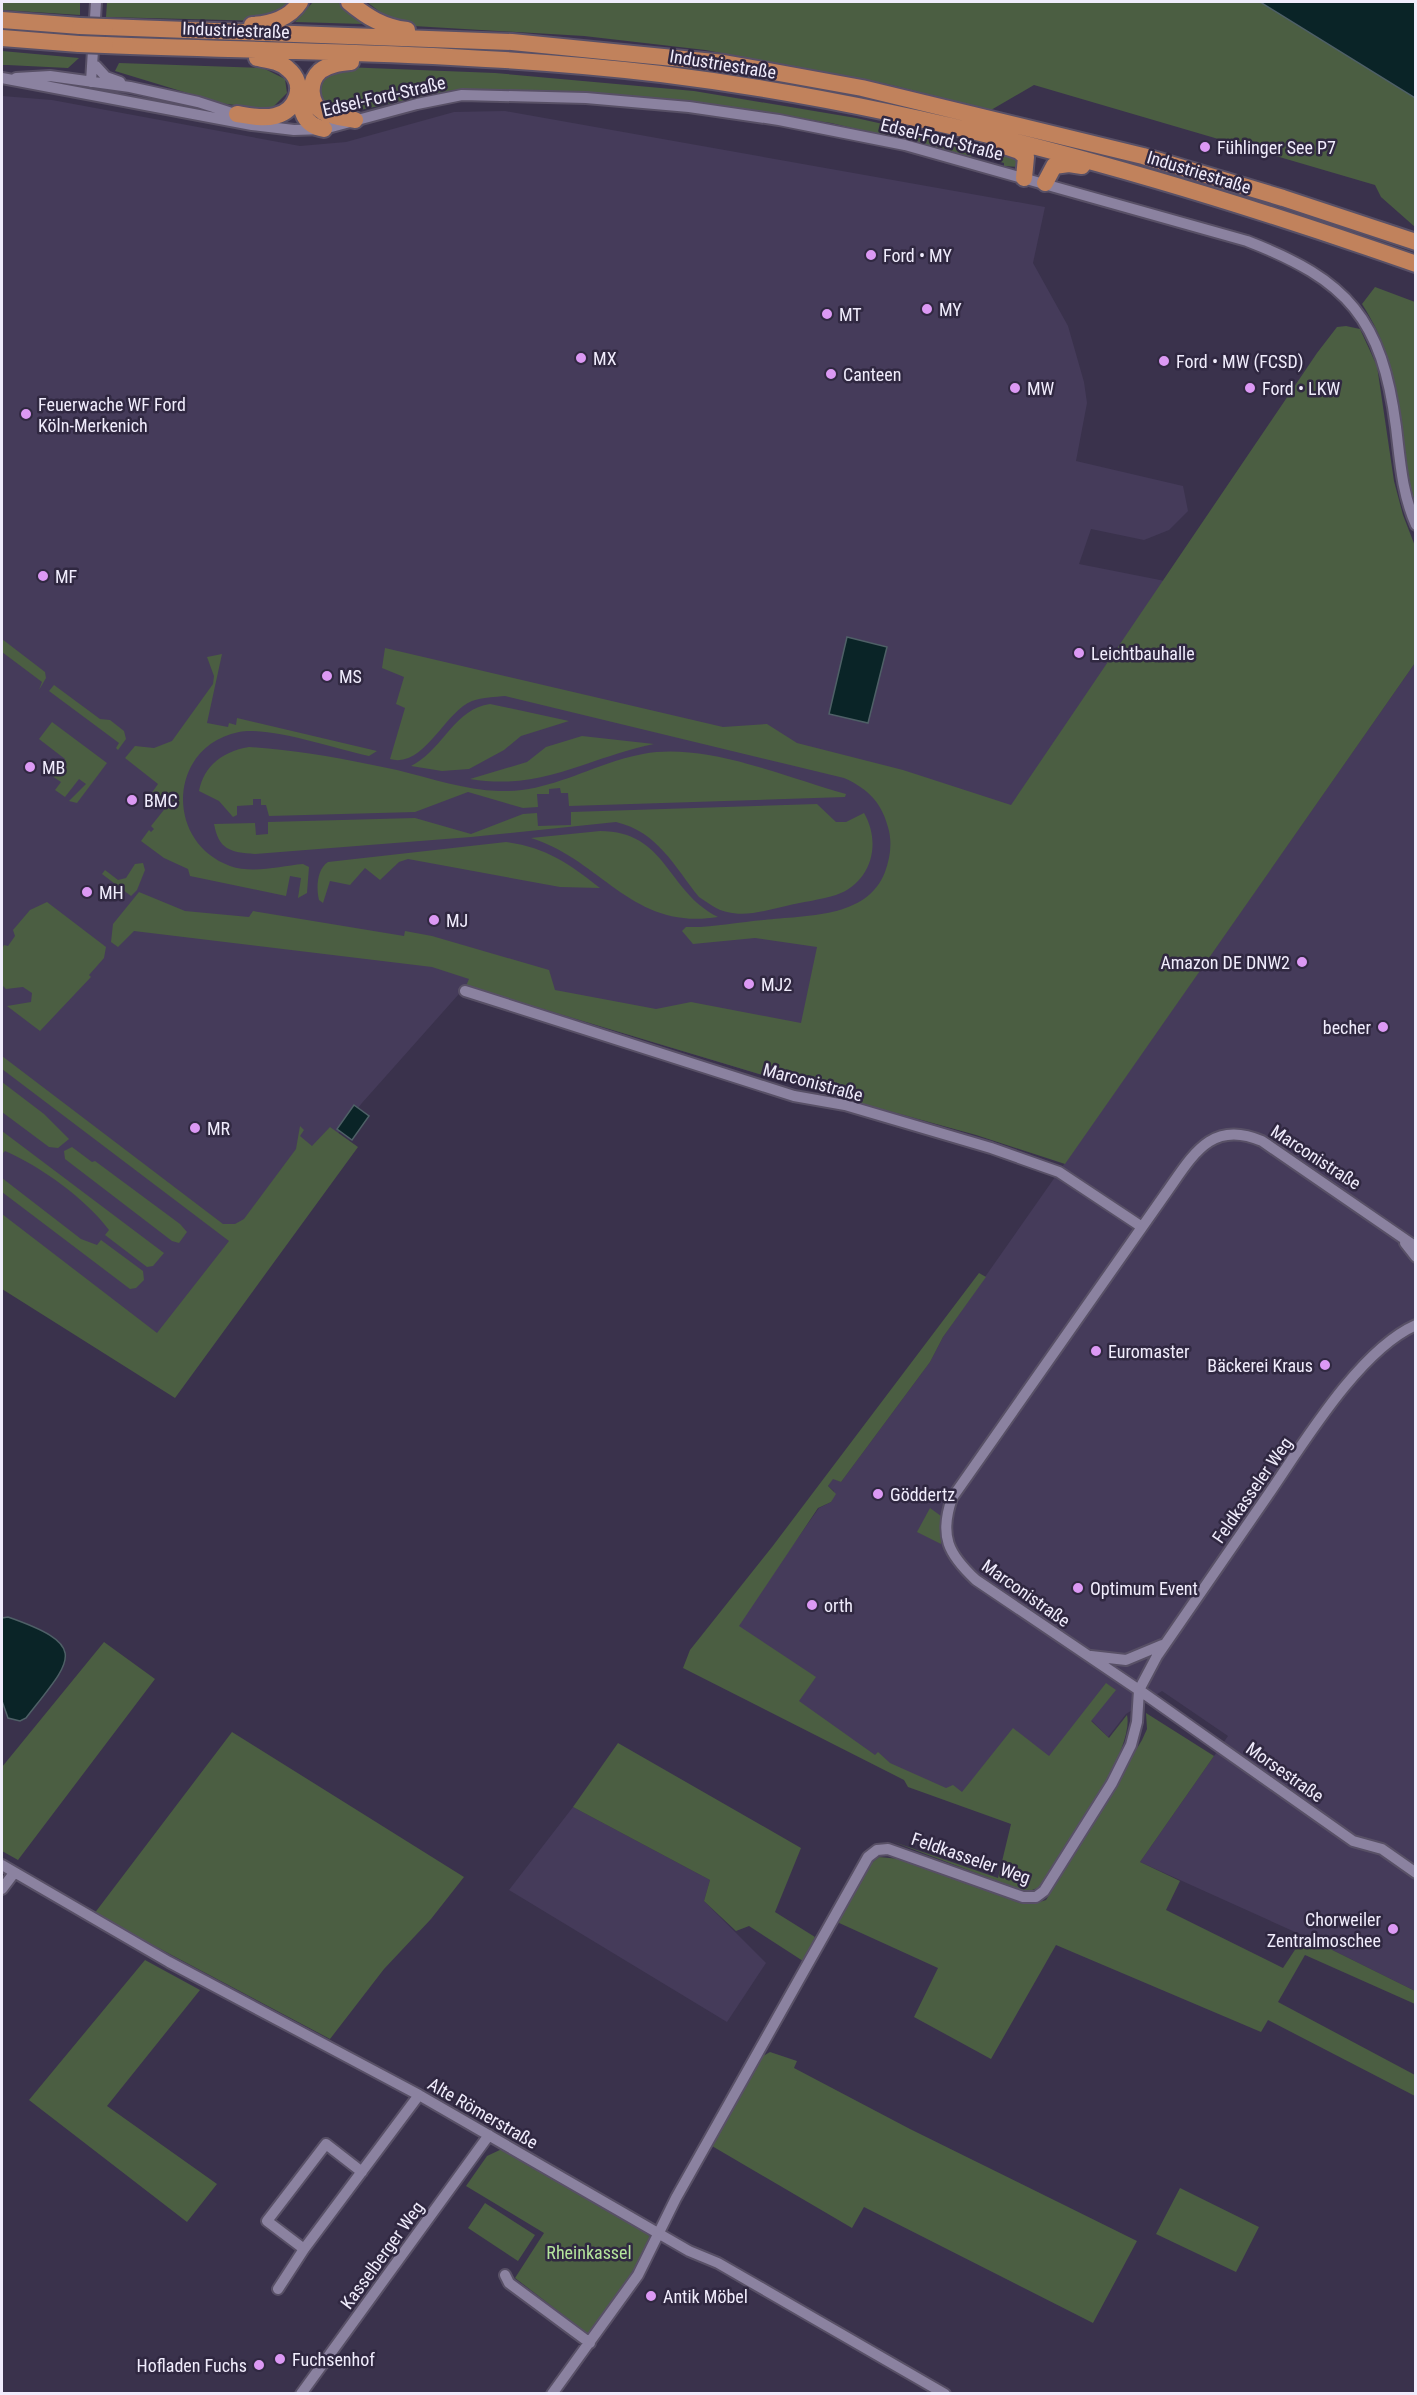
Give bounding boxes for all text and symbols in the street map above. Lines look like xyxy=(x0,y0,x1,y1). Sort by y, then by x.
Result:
street label: Industriestraße xyxy=(182,18,290,42)
street label: Industriestraße xyxy=(668,45,778,83)
street label: Edsel-Ford-Straße xyxy=(321,72,447,120)
street label: Edsel-Ford-Straße xyxy=(879,114,1005,164)
place label: Fühlinger See P7 xyxy=(1217,137,1336,158)
marker: Fühlinger See P7 xyxy=(1198,140,1212,154)
street label: Industriestraße xyxy=(1144,146,1254,198)
place label: Ford • MY xyxy=(883,245,952,266)
marker: Ford • MY xyxy=(864,248,878,262)
place label: MY xyxy=(939,299,962,320)
marker: MY xyxy=(920,302,934,316)
place label: MT xyxy=(839,304,862,325)
marker: MT xyxy=(820,307,834,321)
place label: MX xyxy=(593,348,617,369)
marker: MX xyxy=(574,351,588,365)
place label: Ford • MW (FCSD) xyxy=(1176,351,1303,373)
marker: Ford • MW (FCSD) xyxy=(1157,354,1171,368)
place label: Canteen xyxy=(843,364,901,385)
marker: Canteen xyxy=(824,367,838,381)
place label: MW xyxy=(1027,378,1055,399)
place label: Ford • LKW xyxy=(1262,378,1340,399)
marker: MW xyxy=(1008,381,1022,395)
marker: Ford • LKW xyxy=(1243,381,1257,395)
place label: Feuerwache WF Ford Köln-Merkenich xyxy=(38,394,186,436)
marker: Feuerwache WF Ford Köln-Merkenich xyxy=(19,407,33,421)
place label: MF xyxy=(55,566,78,587)
marker: MF xyxy=(36,569,50,583)
place label: Leichtbauhalle xyxy=(1091,643,1195,664)
marker: Leichtbauhalle xyxy=(1072,646,1086,660)
place label: MS xyxy=(339,666,362,687)
marker: MS xyxy=(320,669,334,683)
place label: MB xyxy=(42,757,65,778)
marker: MB xyxy=(23,760,37,774)
place label: BMC xyxy=(144,790,178,811)
marker: BMC xyxy=(125,793,139,807)
place label: MH xyxy=(99,882,124,903)
marker: MH xyxy=(80,885,94,899)
place label: MJ xyxy=(446,910,468,931)
marker: MJ xyxy=(427,913,441,927)
place label: Amazon DE DNW2 xyxy=(1160,952,1290,973)
marker: Amazon DE DNW2 xyxy=(1295,955,1309,969)
place label: MJ2 xyxy=(761,974,792,995)
marker: MJ2 xyxy=(742,977,756,991)
place label: becher xyxy=(1323,1017,1372,1038)
marker: becher xyxy=(1376,1020,1390,1034)
street label: Marconistraße xyxy=(761,1059,865,1105)
place label: MR xyxy=(207,1118,231,1139)
street label: Marconistraße xyxy=(1267,1120,1365,1194)
marker: MR xyxy=(188,1121,202,1135)
place label: Euromaster xyxy=(1108,1341,1190,1362)
marker: Euromaster xyxy=(1089,1344,1103,1358)
place label: Bäckerei Kraus xyxy=(1207,1355,1313,1376)
marker: Bäckerei Kraus xyxy=(1318,1358,1332,1372)
street label: Feldkasseler Weg xyxy=(1208,1433,1296,1547)
place label: Göddertz xyxy=(890,1484,955,1505)
marker: Göddertz xyxy=(871,1487,885,1501)
street label: Marconistraße xyxy=(978,1555,1074,1631)
place label: Optimum Event xyxy=(1090,1578,1198,1599)
marker: Optimum Event xyxy=(1071,1581,1085,1595)
place label: orth xyxy=(824,1595,853,1616)
marker: orth xyxy=(805,1598,819,1612)
street label: Morsestraße xyxy=(1242,1738,1328,1806)
street label: Feldkasseler Weg xyxy=(909,1828,1033,1888)
place label: Chorweiler Zentralmoschee xyxy=(1267,1909,1382,1951)
marker: Chorweiler Zentralmoschee xyxy=(1386,1922,1400,1936)
street label: Alte Römerstraße xyxy=(424,2073,542,2153)
street label: Kasselberger Weg xyxy=(336,2197,428,2313)
park label: Rheinkassel xyxy=(546,2242,632,2263)
place label: Antik Möbel xyxy=(663,2286,748,2307)
marker: Antik Möbel xyxy=(644,2289,658,2303)
place label: Fuchsenhof xyxy=(292,2349,375,2370)
marker: Fuchsenhof xyxy=(273,2352,287,2366)
place label: Hofladen Fuchs xyxy=(137,2355,247,2376)
marker: Hofladen Fuchs xyxy=(252,2358,266,2372)

